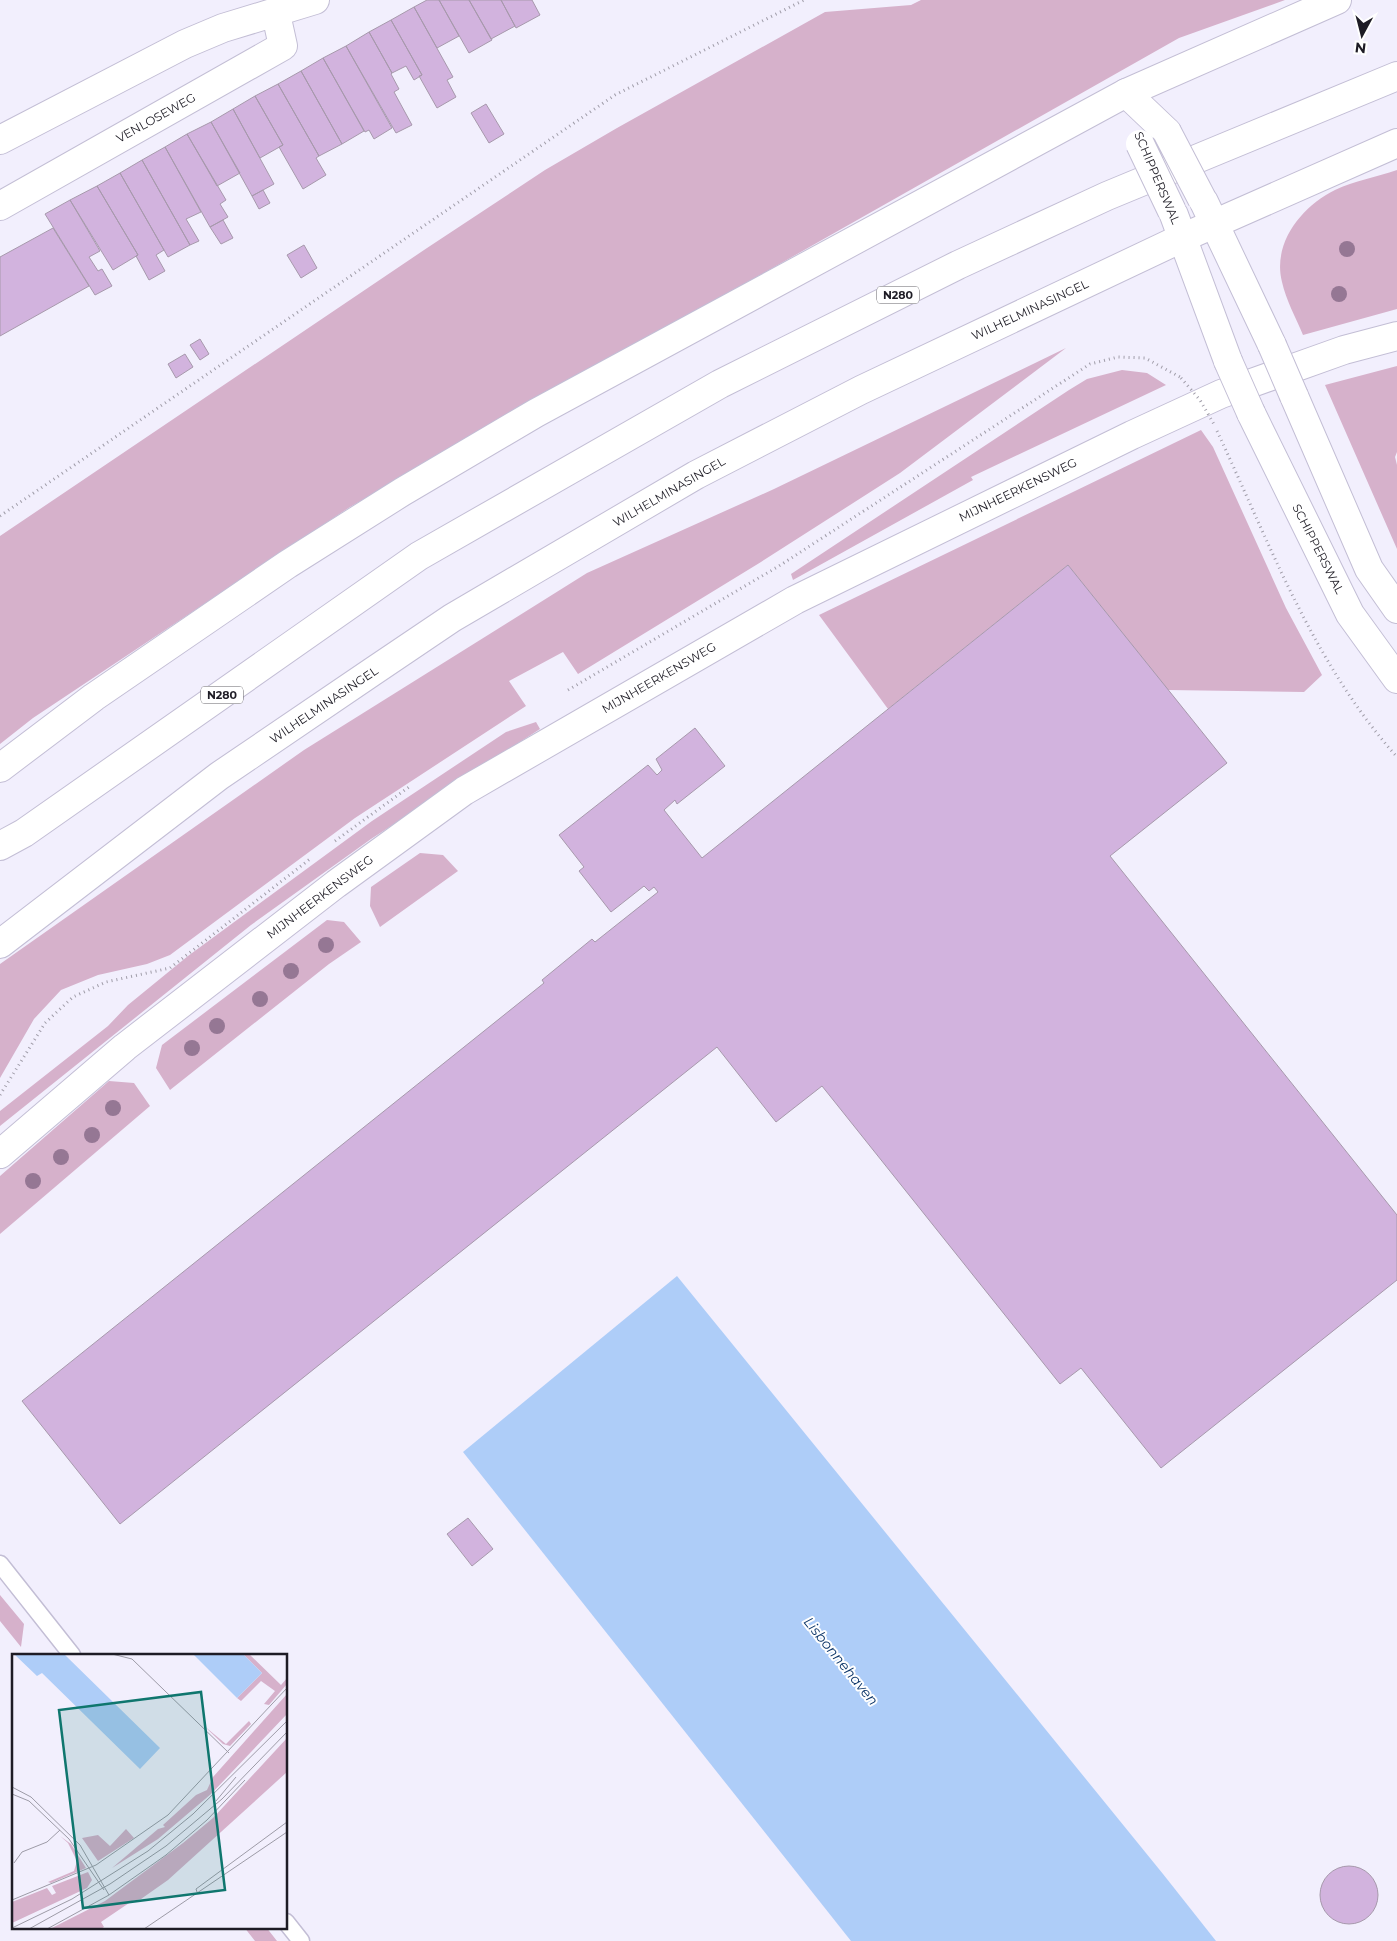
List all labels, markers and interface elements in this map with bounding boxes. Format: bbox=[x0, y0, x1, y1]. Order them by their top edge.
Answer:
north arrow bbox=[1337, 10, 1387, 60]
text: N bbox=[1354, 38, 1367, 58]
street label: VENLOSEWEG bbox=[113, 90, 198, 146]
street label: SCHIPPERSWAL bbox=[1131, 129, 1184, 226]
street label: WILHELMINASINGEL bbox=[969, 276, 1091, 343]
road number: N280 bbox=[877, 286, 919, 304]
street label: WILHELMINASINGEL bbox=[610, 453, 728, 530]
street label: MIJNHEERKENSWEG bbox=[956, 454, 1079, 525]
street label: SCHIPPERSWAL bbox=[1289, 501, 1348, 596]
street label: MIJNHEERKENSWEG bbox=[599, 639, 719, 716]
street label: WILHELMINASINGEL bbox=[267, 663, 381, 746]
road number: N280 bbox=[201, 686, 243, 704]
street label: MIJNHEERKENSWEG bbox=[263, 852, 376, 942]
water label: Lisbonnehaven bbox=[800, 1613, 882, 1709]
inset map bbox=[12, 1654, 288, 1928]

